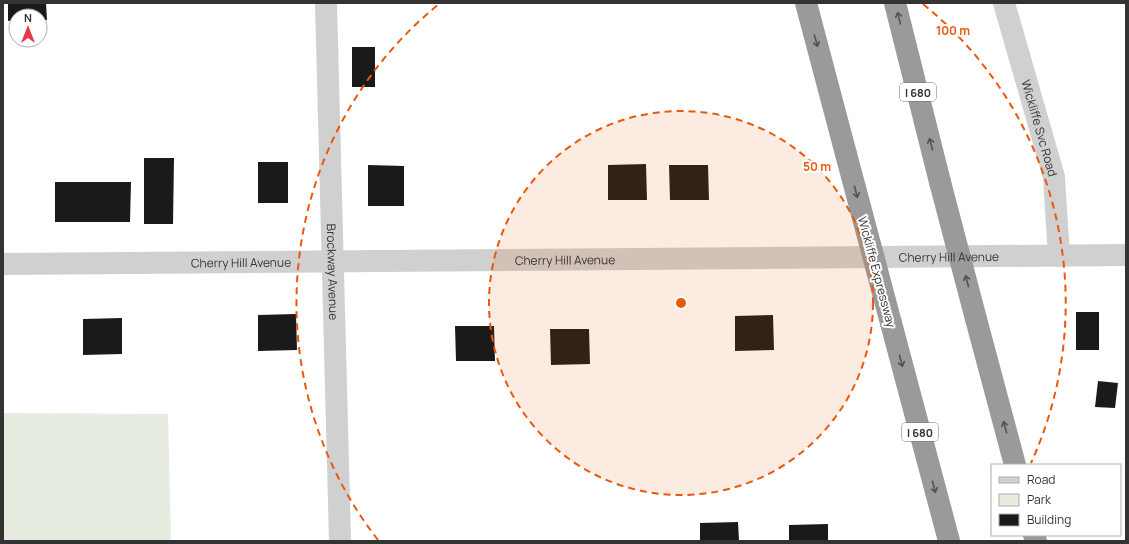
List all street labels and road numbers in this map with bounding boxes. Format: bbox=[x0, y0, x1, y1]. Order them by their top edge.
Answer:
street label: Wickliffe Svc Road bbox=[1018, 78, 1062, 178]
road number: I 680 bbox=[900, 83, 936, 101]
street label: Wickliffe Expressway bbox=[854, 215, 900, 330]
street label: Brockway Avenue bbox=[323, 224, 343, 320]
street label: Cherry Hill Avenue bbox=[899, 248, 999, 265]
street label: Cherry Hill Avenue bbox=[515, 251, 615, 268]
street label: Cherry Hill Avenue bbox=[191, 253, 291, 271]
road number: I 680 bbox=[902, 423, 938, 441]

